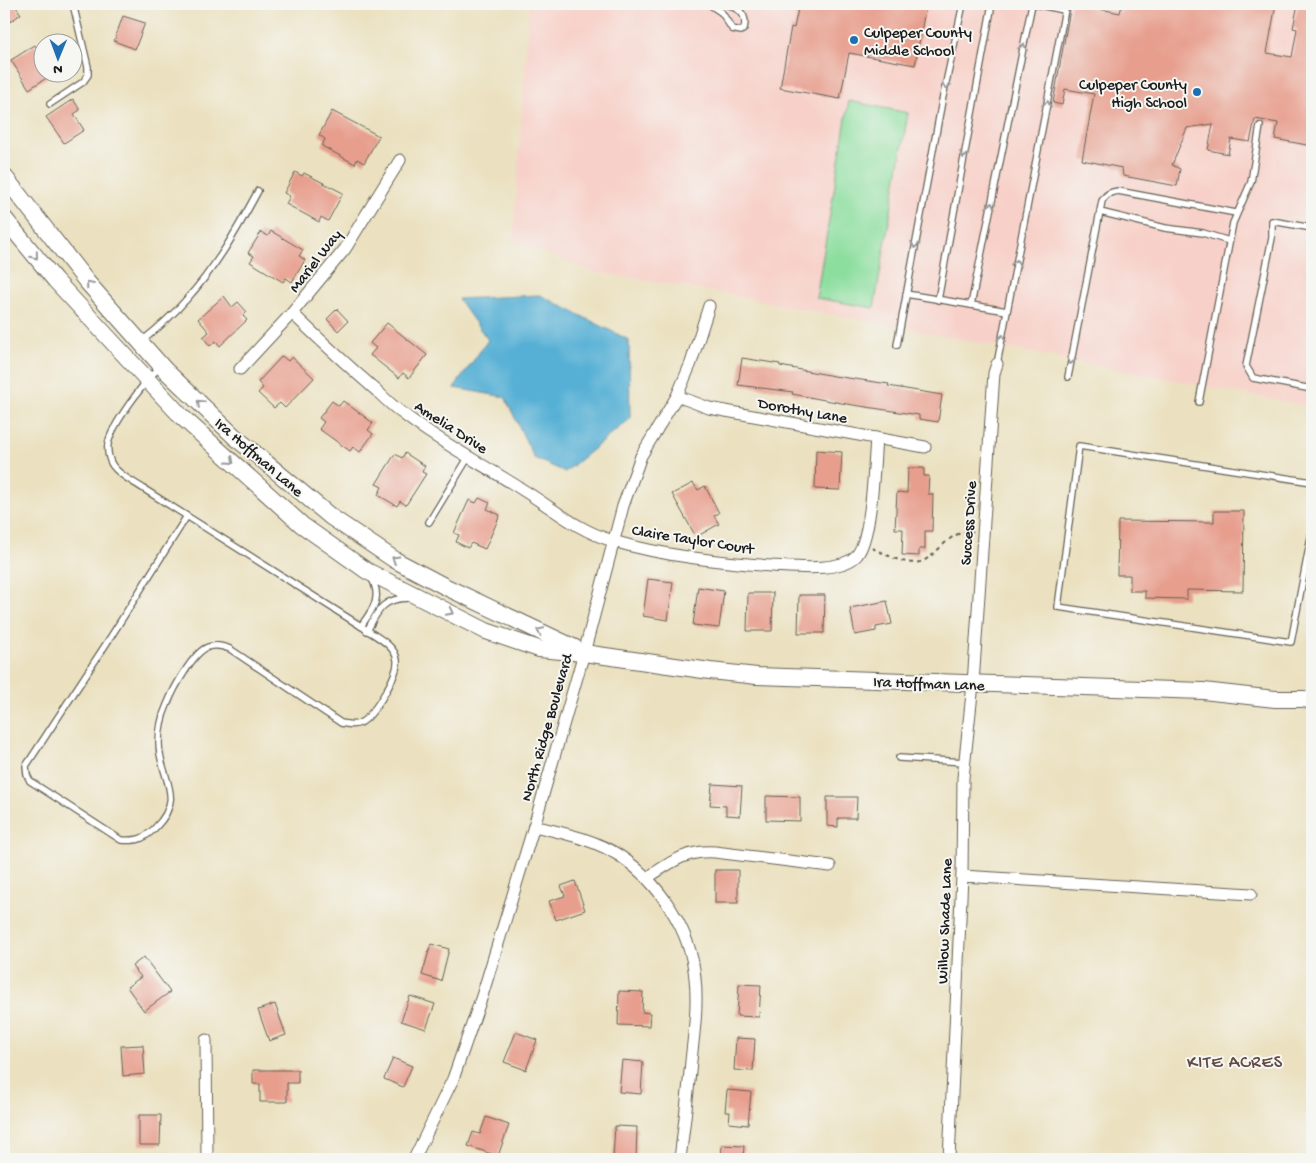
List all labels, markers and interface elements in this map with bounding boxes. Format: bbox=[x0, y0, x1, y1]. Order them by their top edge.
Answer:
place label: Culpeper County Middle School bbox=[864, 25, 972, 62]
north arrow bbox=[32, 32, 82, 82]
marker: Culpeper County Middle School bbox=[848, 34, 860, 46]
one-way arrow bbox=[1017, 42, 1028, 51]
text: N bbox=[53, 60, 63, 77]
place label: Culpeper County High School bbox=[1079, 77, 1187, 114]
one-way arrow bbox=[941, 81, 951, 90]
marker: Culpeper County High School bbox=[1191, 86, 1203, 98]
one-way arrow bbox=[1041, 99, 1051, 108]
one-way arrow bbox=[960, 151, 970, 159]
one-way arrow bbox=[986, 201, 996, 210]
street label: Mariel Way bbox=[286, 227, 347, 298]
one-way arrow bbox=[910, 241, 921, 250]
one-way arrow bbox=[29, 250, 37, 259]
one-way arrow bbox=[1011, 259, 1021, 268]
one-way arrow bbox=[86, 281, 95, 290]
one-way arrow bbox=[996, 333, 1006, 342]
one-way arrow bbox=[1067, 357, 1077, 365]
street label: Dorothy Lane bbox=[755, 395, 849, 430]
street label: Amelia Drive bbox=[410, 398, 491, 460]
one-way arrow bbox=[196, 400, 205, 409]
street label: Ira Hoffman Lane bbox=[209, 415, 307, 503]
one-way arrow bbox=[226, 456, 235, 465]
street label: Success Drive bbox=[958, 480, 983, 566]
street label: Claire Taylor Court bbox=[630, 522, 756, 561]
one-way arrow bbox=[391, 555, 400, 565]
one-way arrow bbox=[445, 606, 454, 616]
one-way arrow bbox=[536, 627, 545, 637]
street label: North Ridge Boulevard bbox=[518, 651, 579, 804]
street label: Ira Hoffman Lane bbox=[873, 674, 986, 697]
street label: Willow Shade Lane bbox=[935, 857, 958, 984]
district label: KITE ACRES bbox=[1187, 1053, 1283, 1074]

